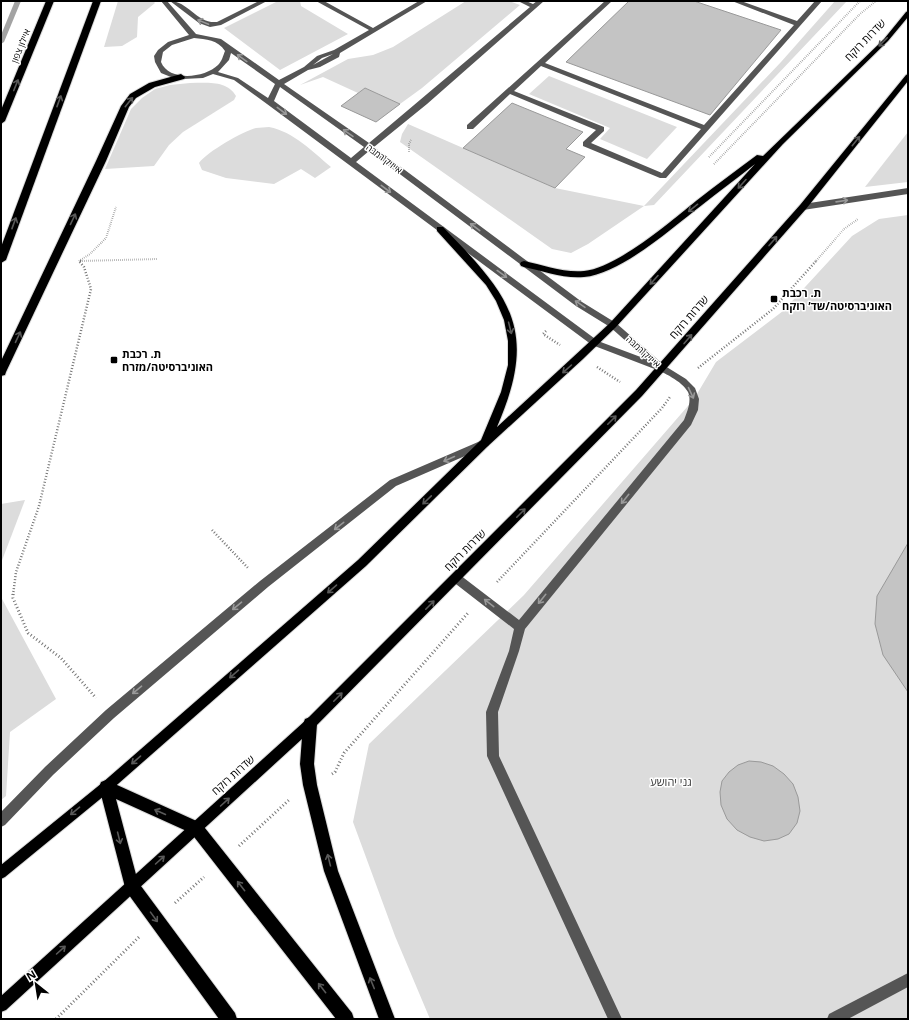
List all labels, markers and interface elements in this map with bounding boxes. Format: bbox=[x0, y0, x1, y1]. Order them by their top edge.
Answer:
street label: שדרות רוקח bbox=[841, 15, 889, 64]
one-way arrow bbox=[198, 18, 210, 26]
street label: איילון צפון bbox=[8, 27, 33, 65]
one-way arrow bbox=[878, 38, 888, 47]
one-way arrow bbox=[237, 54, 248, 62]
one-way arrow bbox=[12, 80, 20, 92]
one-way arrow bbox=[56, 96, 64, 108]
one-way arrow bbox=[124, 96, 133, 107]
one-way arrow bbox=[276, 106, 287, 115]
one-way arrow bbox=[343, 129, 354, 137]
one-way arrow bbox=[852, 135, 860, 146]
street label: אייזיק רמבה bbox=[363, 141, 405, 177]
one-way arrow bbox=[737, 179, 746, 189]
one-way arrow bbox=[380, 184, 391, 193]
one-way arrow bbox=[835, 197, 848, 205]
one-way arrow bbox=[687, 204, 698, 212]
one-way arrow bbox=[70, 214, 77, 226]
one-way arrow bbox=[11, 218, 19, 230]
one-way arrow bbox=[470, 223, 481, 231]
one-way arrow bbox=[769, 236, 778, 246]
one-way arrow bbox=[496, 270, 507, 278]
one-way arrow bbox=[649, 275, 659, 285]
place label: ת. רכבת האוניברסיטה/שד׳ רוקח bbox=[782, 285, 892, 313]
street label: שדרות רוקח bbox=[666, 292, 712, 342]
marker: ת. רכבת האוניברסיטה/שד׳ רוקח bbox=[769, 294, 779, 304]
one-way arrow bbox=[575, 300, 586, 308]
one-way arrow bbox=[507, 321, 515, 334]
one-way arrow bbox=[15, 331, 22, 343]
street label: אייזיק רמבה bbox=[623, 333, 663, 371]
one-way arrow bbox=[683, 334, 692, 344]
place label: ת. רכבת האוניברסיטה/מזרח bbox=[122, 346, 213, 374]
marker: ת. רכבת האוניברסיטה/מזרח bbox=[109, 355, 119, 365]
one-way arrow bbox=[562, 364, 572, 374]
one-way arrow bbox=[688, 387, 695, 399]
one-way arrow bbox=[607, 415, 617, 425]
one-way arrow bbox=[444, 456, 456, 463]
one-way arrow bbox=[621, 493, 630, 504]
one-way arrow bbox=[422, 495, 432, 504]
one-way arrow bbox=[516, 508, 526, 517]
one-way arrow bbox=[333, 521, 344, 530]
street label: שדרות רוקח bbox=[441, 525, 489, 574]
one-way arrow bbox=[327, 584, 337, 593]
one-way arrow bbox=[538, 594, 547, 604]
one-way arrow bbox=[484, 598, 495, 607]
one-way arrow bbox=[425, 600, 434, 610]
one-way arrow bbox=[232, 602, 242, 611]
one-way arrow bbox=[229, 670, 240, 679]
one-way arrow bbox=[132, 686, 143, 695]
one-way arrow bbox=[333, 692, 343, 702]
street label: שדרות רוקח bbox=[208, 751, 258, 798]
one-way arrow bbox=[131, 755, 142, 764]
park label: גני יהושע bbox=[650, 774, 692, 789]
one-way arrow bbox=[220, 797, 230, 806]
one-way arrow bbox=[70, 807, 81, 816]
one-way arrow bbox=[155, 808, 167, 815]
one-way arrow bbox=[115, 831, 123, 844]
one-way arrow bbox=[324, 854, 332, 867]
one-way arrow bbox=[155, 855, 165, 865]
one-way arrow bbox=[237, 881, 246, 892]
one-way arrow bbox=[150, 912, 158, 923]
one-way arrow bbox=[56, 945, 66, 955]
north arrow bbox=[16, 964, 56, 1004]
text: N bbox=[23, 966, 38, 984]
one-way arrow bbox=[368, 977, 376, 989]
one-way arrow bbox=[317, 983, 326, 994]

